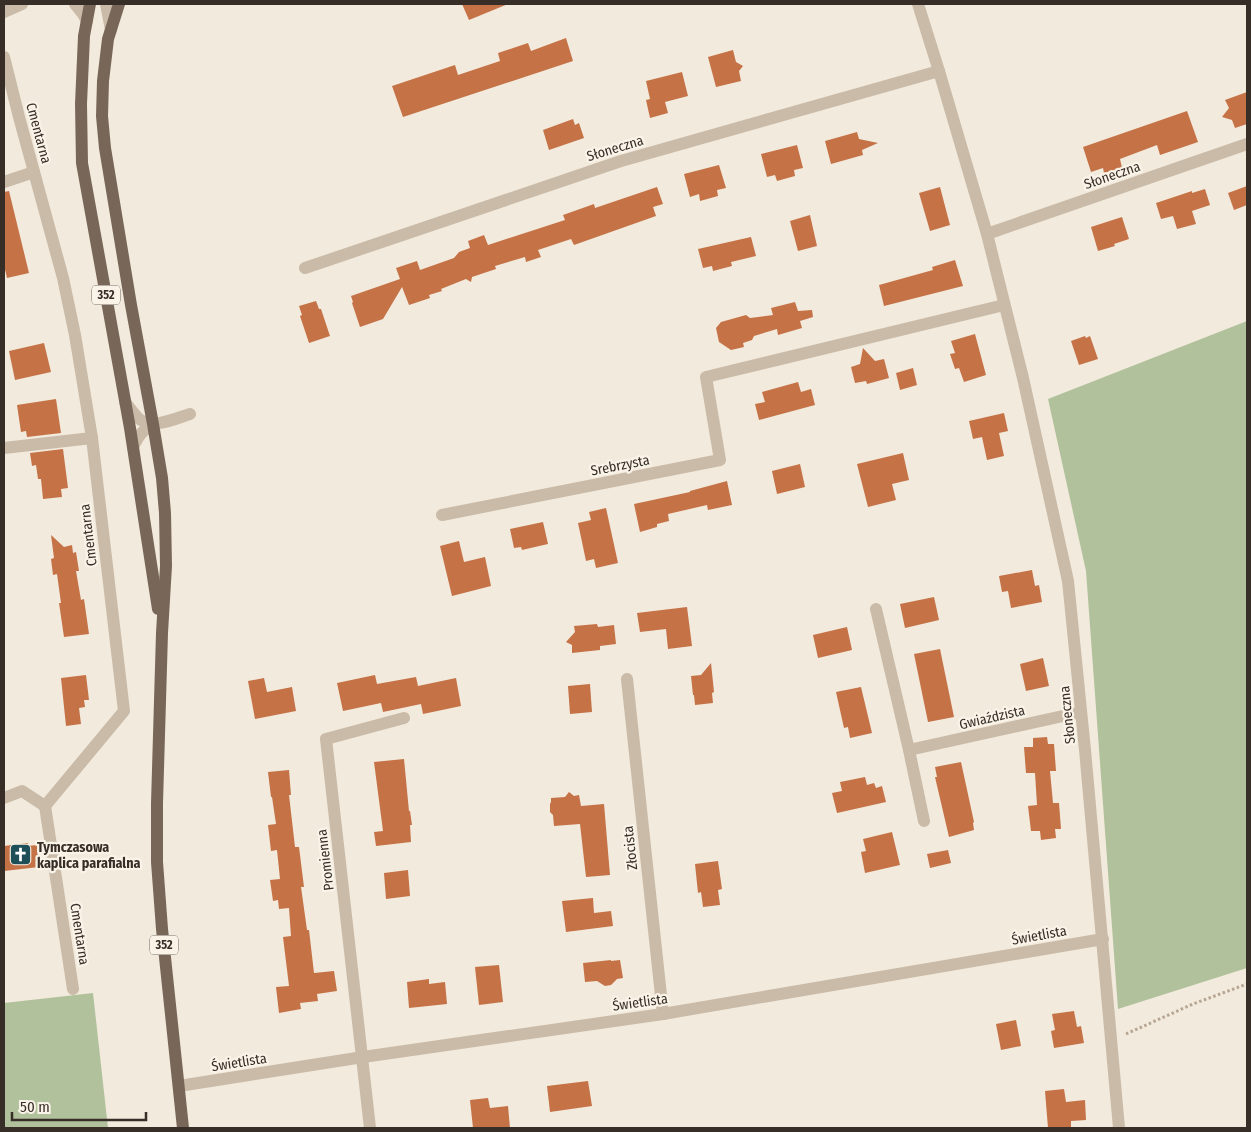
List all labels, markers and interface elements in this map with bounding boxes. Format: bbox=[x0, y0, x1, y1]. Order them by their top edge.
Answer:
street label: Cmentarna bbox=[22, 101, 55, 166]
street label: Słoneczna bbox=[585, 132, 646, 165]
street label: Słoneczna bbox=[1082, 158, 1143, 193]
road number: 352 bbox=[92, 286, 120, 304]
street label: Srebrzysta bbox=[589, 451, 651, 480]
street label: Cmentarna bbox=[76, 503, 101, 567]
street label: Słoneczna bbox=[1056, 685, 1079, 745]
street label: Gwiaździsta bbox=[958, 702, 1027, 733]
street label: Złocista bbox=[620, 825, 641, 871]
street label: Promienna bbox=[313, 828, 338, 892]
place label: Tymczasowa kaplica parafialna bbox=[37, 839, 141, 872]
church icon: Tymczasowa kaplica parafialna bbox=[9, 843, 33, 867]
street label: Cmentarna bbox=[66, 902, 93, 966]
street label: Świetlista bbox=[1010, 921, 1068, 949]
road number: 352 bbox=[150, 936, 178, 954]
street label: Świetlista bbox=[611, 989, 669, 1015]
street label: Świetlista bbox=[210, 1049, 268, 1075]
scale bar bbox=[12, 1090, 146, 1122]
text: 50 m bbox=[20, 1098, 50, 1116]

